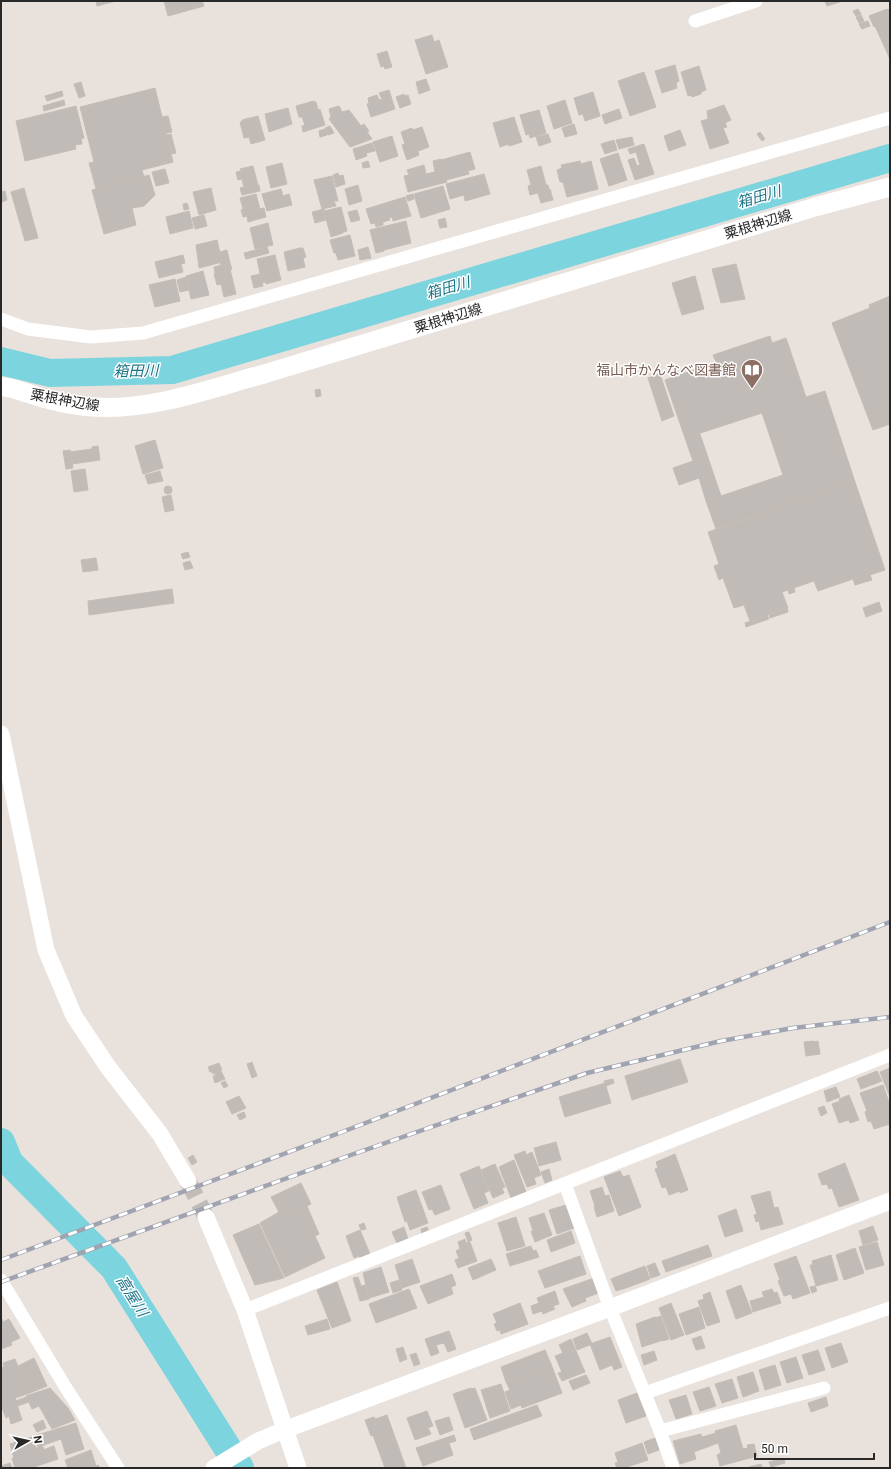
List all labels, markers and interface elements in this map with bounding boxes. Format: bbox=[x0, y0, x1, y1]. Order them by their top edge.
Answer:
water label: 箱田川 bbox=[735, 182, 785, 212]
street label: 粟根神辺線 bbox=[722, 206, 794, 242]
water label: 箱田川 bbox=[424, 273, 474, 303]
street label: 粟根神辺線 bbox=[412, 300, 484, 336]
library icon: 福山市かんなべ図書館 bbox=[739, 357, 765, 390]
water label: 箱田川 bbox=[113, 362, 161, 380]
place label: 福山市かんなべ図書館 bbox=[596, 362, 736, 378]
street label: 粟根神辺線 bbox=[29, 386, 101, 414]
water label: 高屋川 bbox=[112, 1272, 153, 1322]
north arrow bbox=[8, 1421, 48, 1461]
text: N bbox=[30, 1435, 44, 1445]
scale bar bbox=[755, 1435, 874, 1461]
text: 50 m bbox=[761, 1442, 788, 1456]

